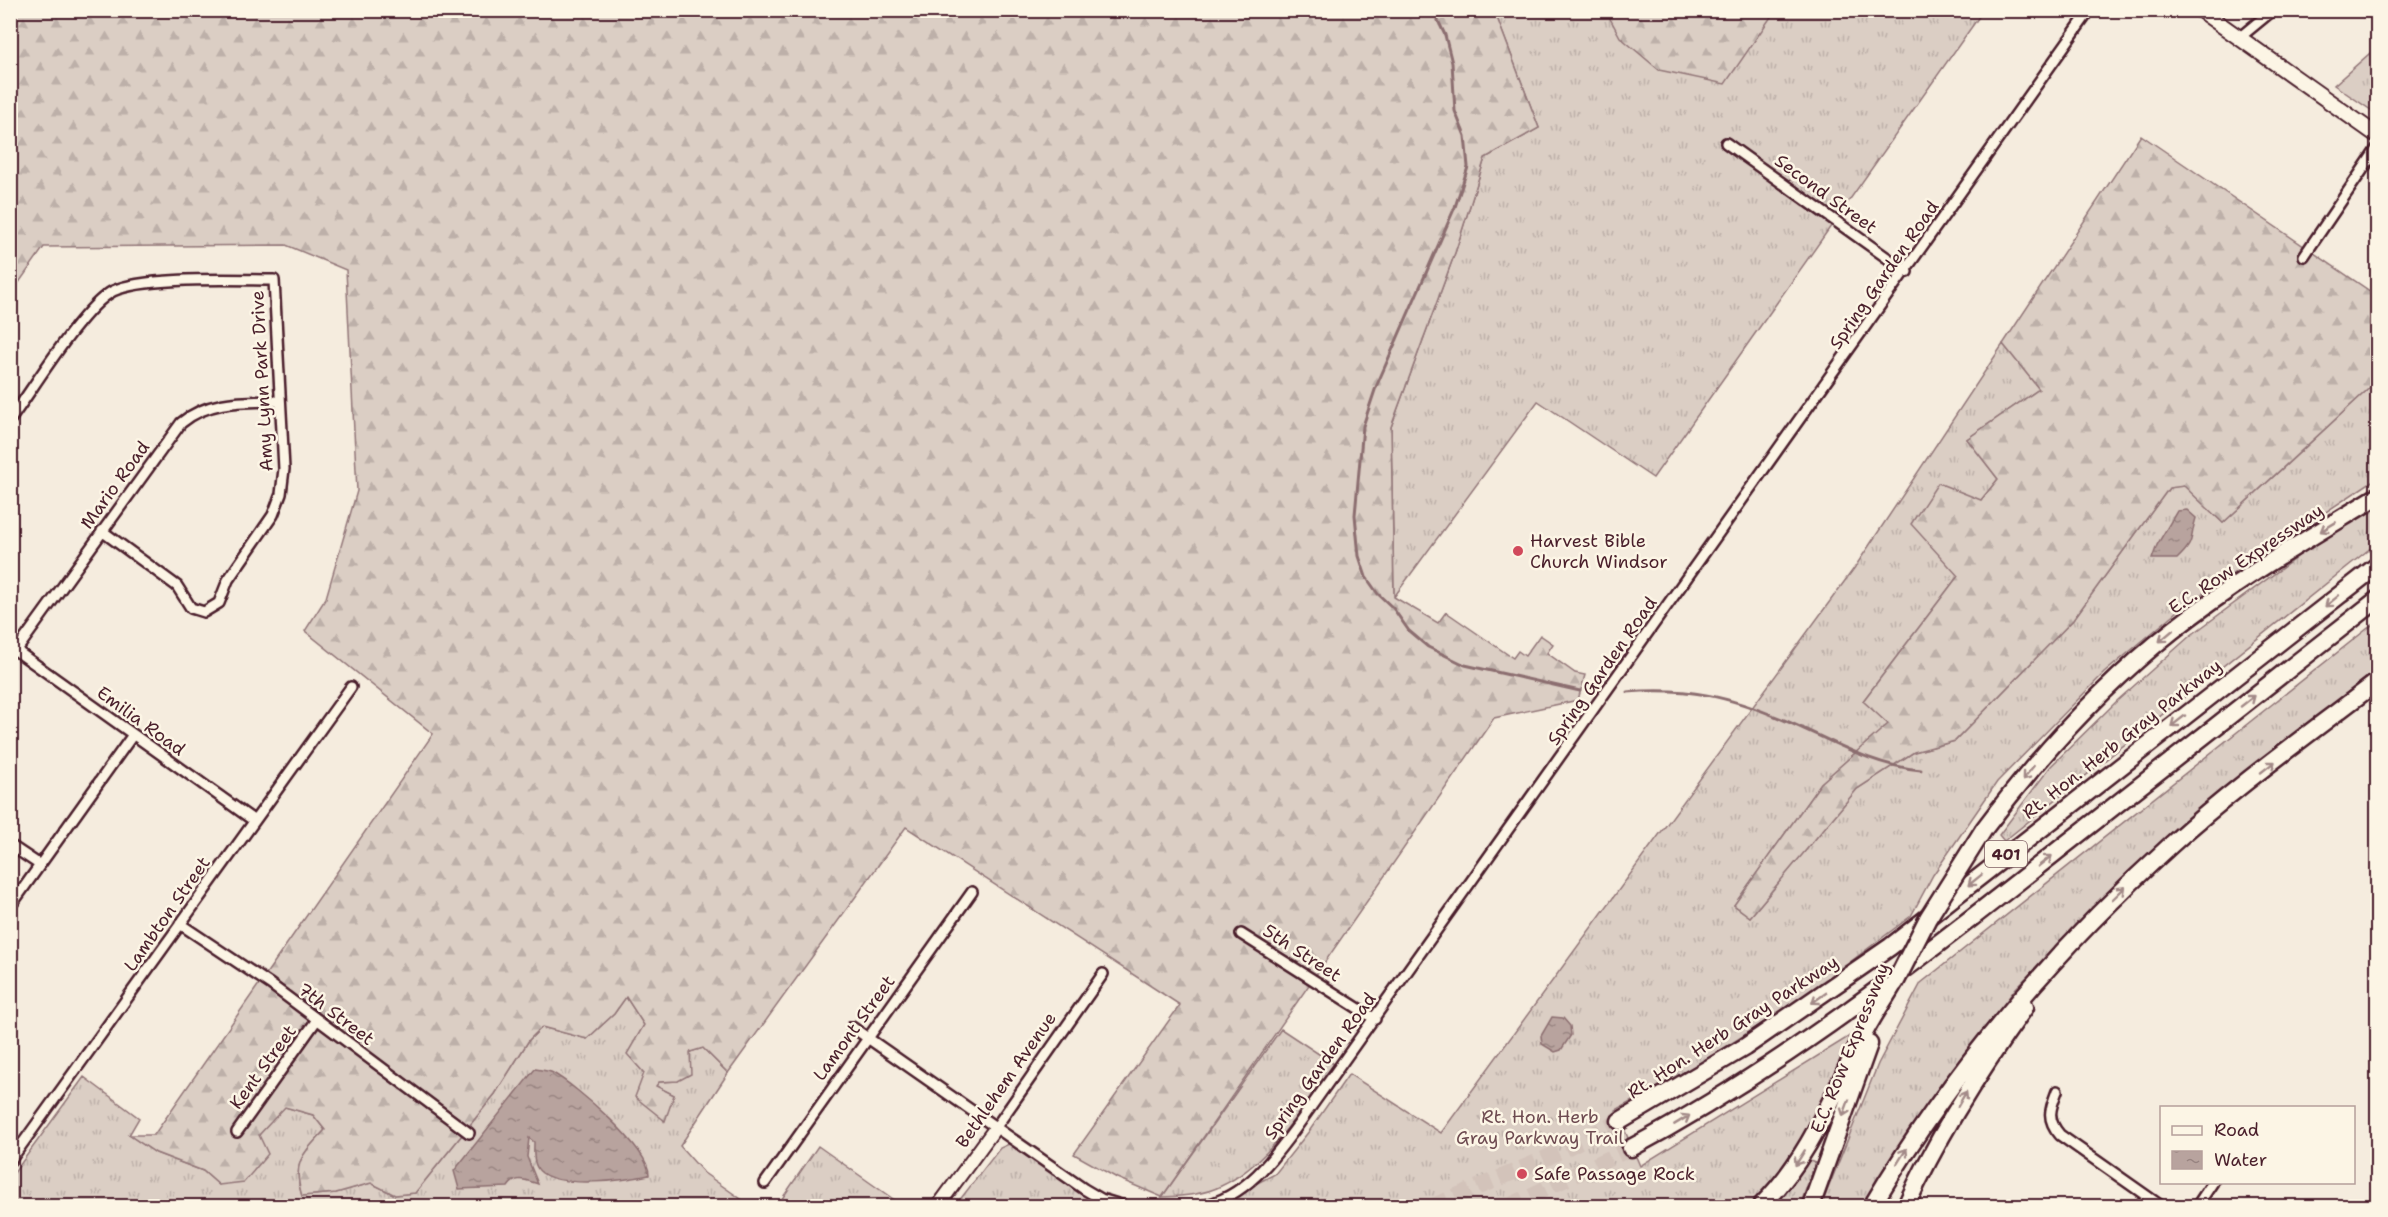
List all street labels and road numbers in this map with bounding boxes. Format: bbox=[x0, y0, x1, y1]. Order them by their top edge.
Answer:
street label: Second Street bbox=[1770, 149, 1882, 239]
street label: Spring Garden Road bbox=[1824, 196, 1944, 354]
street label: Amy Lynn Park Drive bbox=[245, 290, 279, 472]
street label: Mario Road bbox=[75, 436, 155, 534]
street label: E.C. Row Expressway bbox=[2164, 498, 2328, 620]
street label: Spring Garden Road bbox=[1542, 592, 1662, 750]
street label: Rt. Hon. Herb Gray Parkway bbox=[2017, 654, 2227, 824]
street label: Emilia Road bbox=[92, 681, 190, 761]
road number: 401 bbox=[1985, 841, 2027, 867]
street label: Lambton Street bbox=[118, 852, 216, 976]
street label: 5th Street bbox=[1258, 919, 1346, 987]
street label: Rt. Hon. Herb Gray Parkway bbox=[1623, 950, 1843, 1104]
street label: E.C. Row Expressway bbox=[1805, 959, 1895, 1137]
street label: Lamont Street bbox=[808, 970, 900, 1086]
street label: 7th Street bbox=[293, 977, 379, 1051]
street label: Spring Garden Road bbox=[1259, 988, 1381, 1144]
street label: Bethlehem Avenue bbox=[950, 1007, 1062, 1153]
street label: Kent Street bbox=[224, 1020, 302, 1114]

